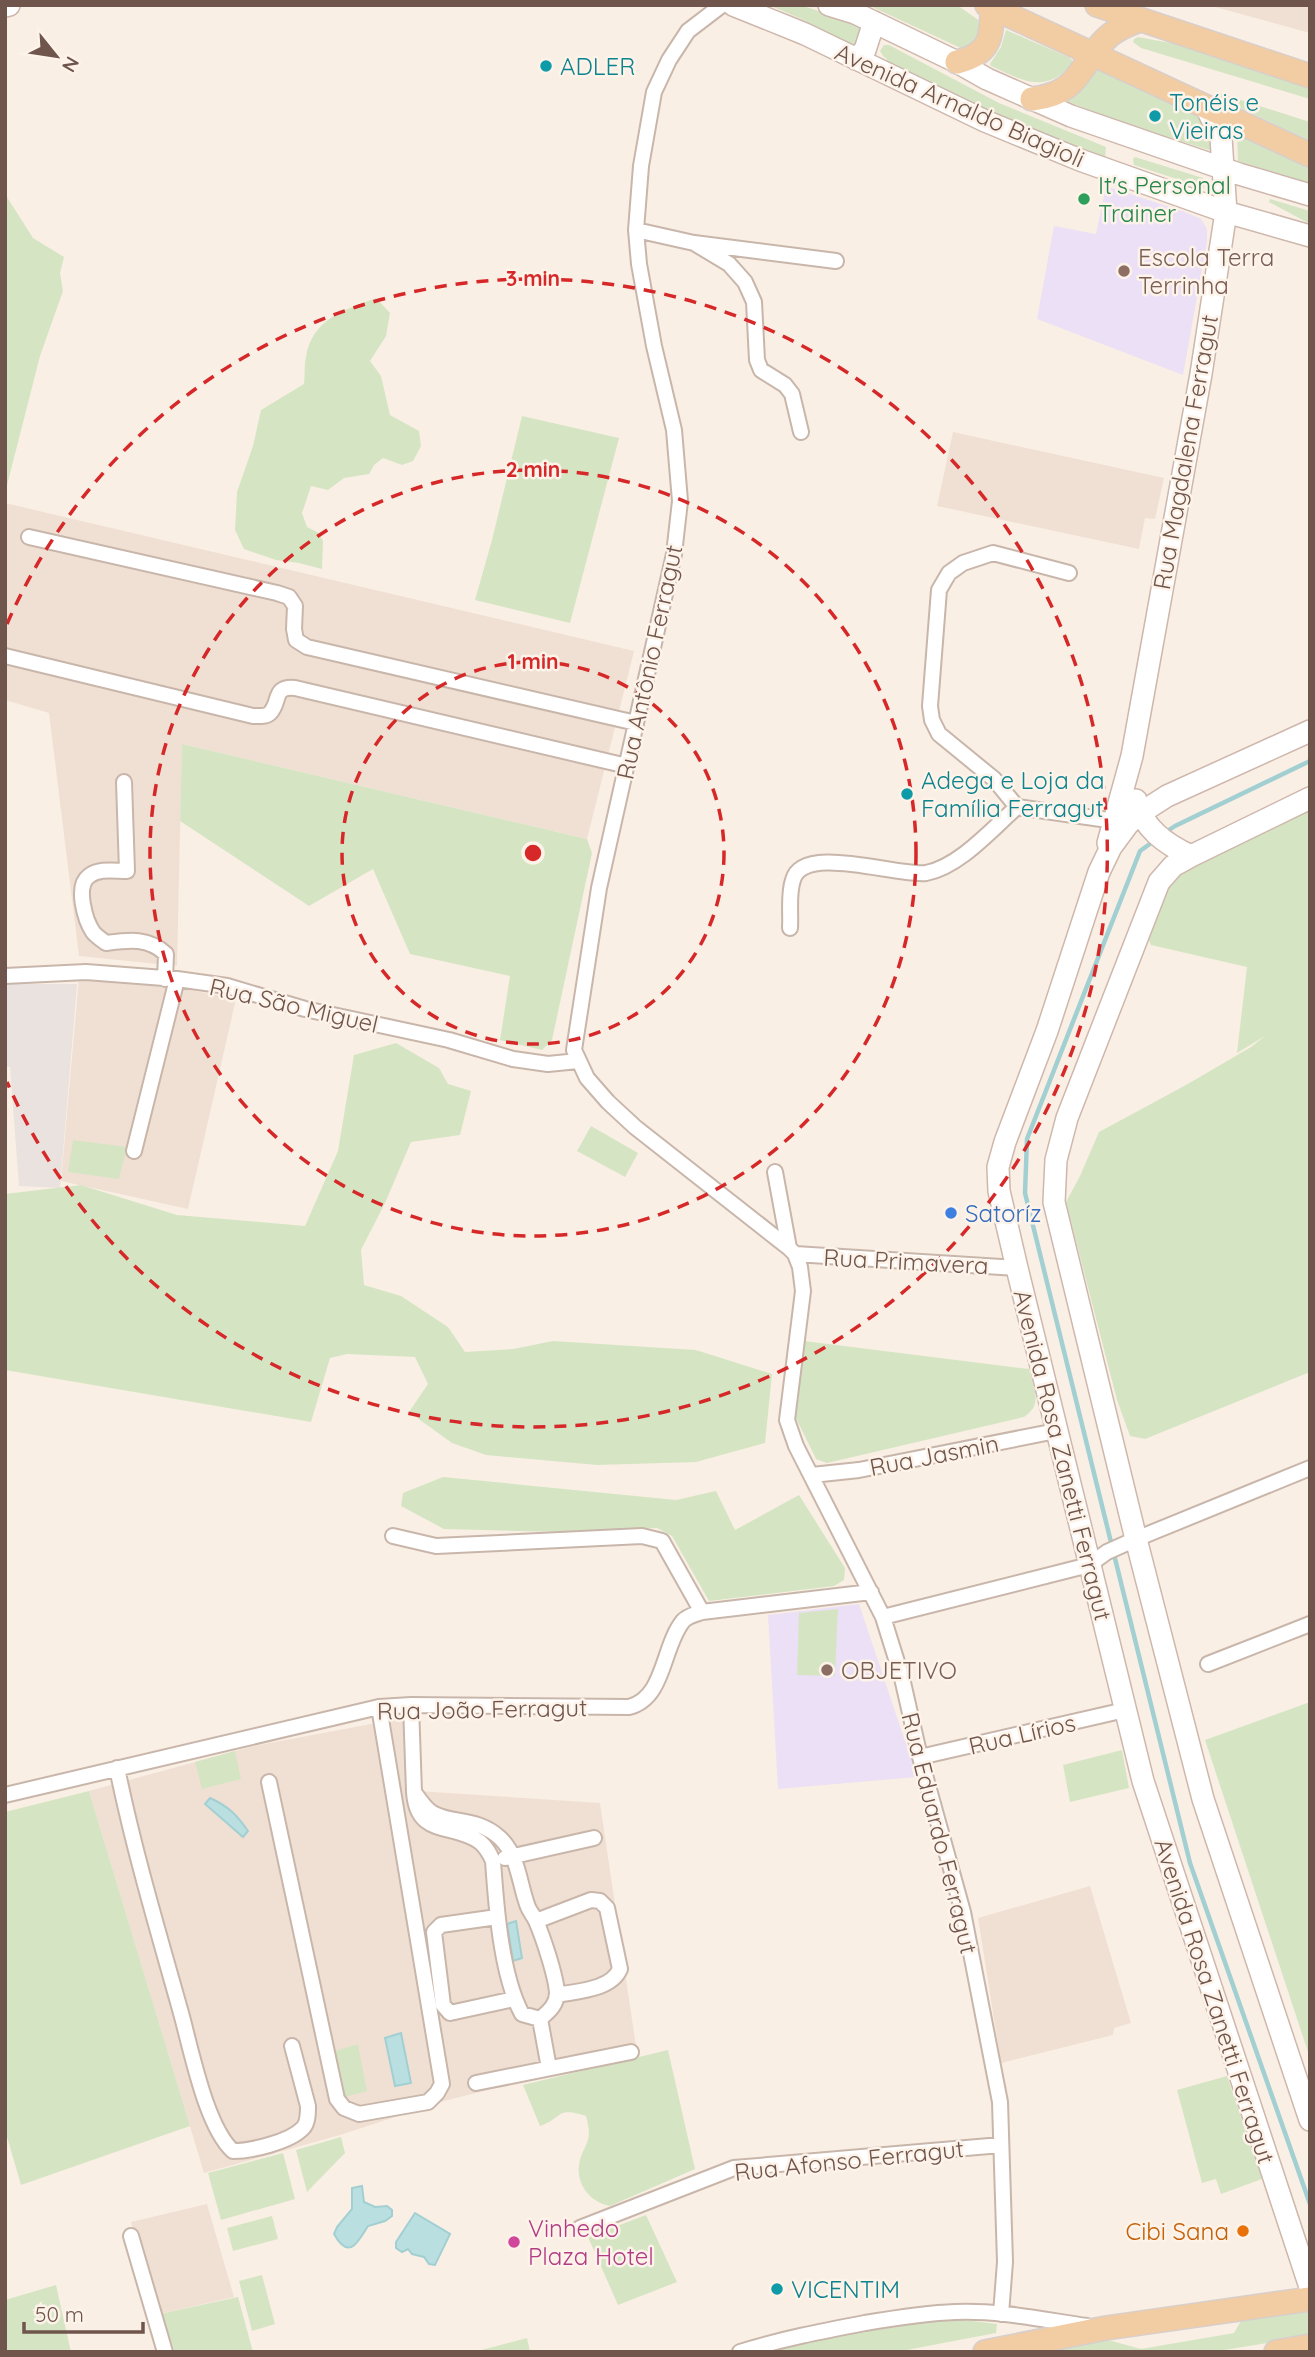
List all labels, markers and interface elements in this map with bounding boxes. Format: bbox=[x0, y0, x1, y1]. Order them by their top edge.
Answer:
north arrow bbox=[21, 21, 91, 91]
street label: Avenida Arnaldo Biagioli bbox=[830, 36, 1090, 174]
place label: ADLER bbox=[560, 51, 635, 81]
text: N bbox=[57, 52, 85, 77]
marker: ADLER bbox=[538, 58, 554, 74]
place label: Tonéis e Vieiras bbox=[1169, 87, 1259, 145]
marker: Tonéis e Vieiras bbox=[1147, 108, 1163, 124]
place label: It's Personal Trainer bbox=[1098, 170, 1231, 228]
marker: It's Personal Trainer bbox=[1076, 191, 1092, 207]
place label: Escola Terra Terrinha bbox=[1138, 242, 1274, 300]
marker: Escola Terra Terrinha bbox=[1116, 263, 1132, 279]
text: 3 min bbox=[506, 265, 560, 291]
street label: Rua Magdalena Ferragut bbox=[1146, 312, 1224, 592]
text: 2 min bbox=[506, 456, 560, 482]
street label: Rua Antônio Ferragut bbox=[610, 542, 688, 782]
text: 1 min bbox=[508, 648, 558, 674]
place label: Adega e Loja da Família Ferragut bbox=[921, 765, 1105, 823]
marker: Adega e Loja da Família Ferragut bbox=[899, 786, 915, 802]
centre of rings bbox=[521, 841, 545, 865]
street label: Rua São Miguel bbox=[207, 971, 381, 1039]
place label: Satoríz bbox=[965, 1198, 1041, 1228]
marker: Satoríz bbox=[943, 1205, 959, 1221]
street label: Rua Primavera bbox=[823, 1242, 989, 1280]
street label: Avenida Rosa Zanetti Ferragut bbox=[1007, 1286, 1119, 1624]
street label: Rua Jasmin bbox=[867, 1428, 1001, 1482]
place label: OBJETIVO bbox=[841, 1655, 957, 1685]
marker: OBJETIVO bbox=[819, 1662, 835, 1678]
street label: Rua João Ferragut bbox=[376, 1692, 588, 1726]
street label: Rua Lírios bbox=[966, 1707, 1078, 1761]
street label: Rua Eduardo Ferragut bbox=[895, 1709, 985, 1957]
street label: Avenida Rosa Zanetti Ferragut bbox=[1148, 1835, 1282, 2167]
street label: Rua Afonso Ferragut bbox=[733, 2133, 965, 2187]
place label: Vinhedo Plaza Hotel bbox=[528, 2213, 654, 2271]
place label: Cibi Sana bbox=[1126, 2216, 1229, 2246]
marker: Cibi Sana bbox=[1235, 2223, 1251, 2239]
marker: Vinhedo Plaza Hotel bbox=[506, 2234, 522, 2250]
place label: VICENTIM bbox=[791, 2274, 900, 2304]
marker: VICENTIM bbox=[769, 2281, 785, 2297]
scale bar bbox=[24, 2290, 144, 2334]
text: 50 m bbox=[35, 2301, 84, 2327]

